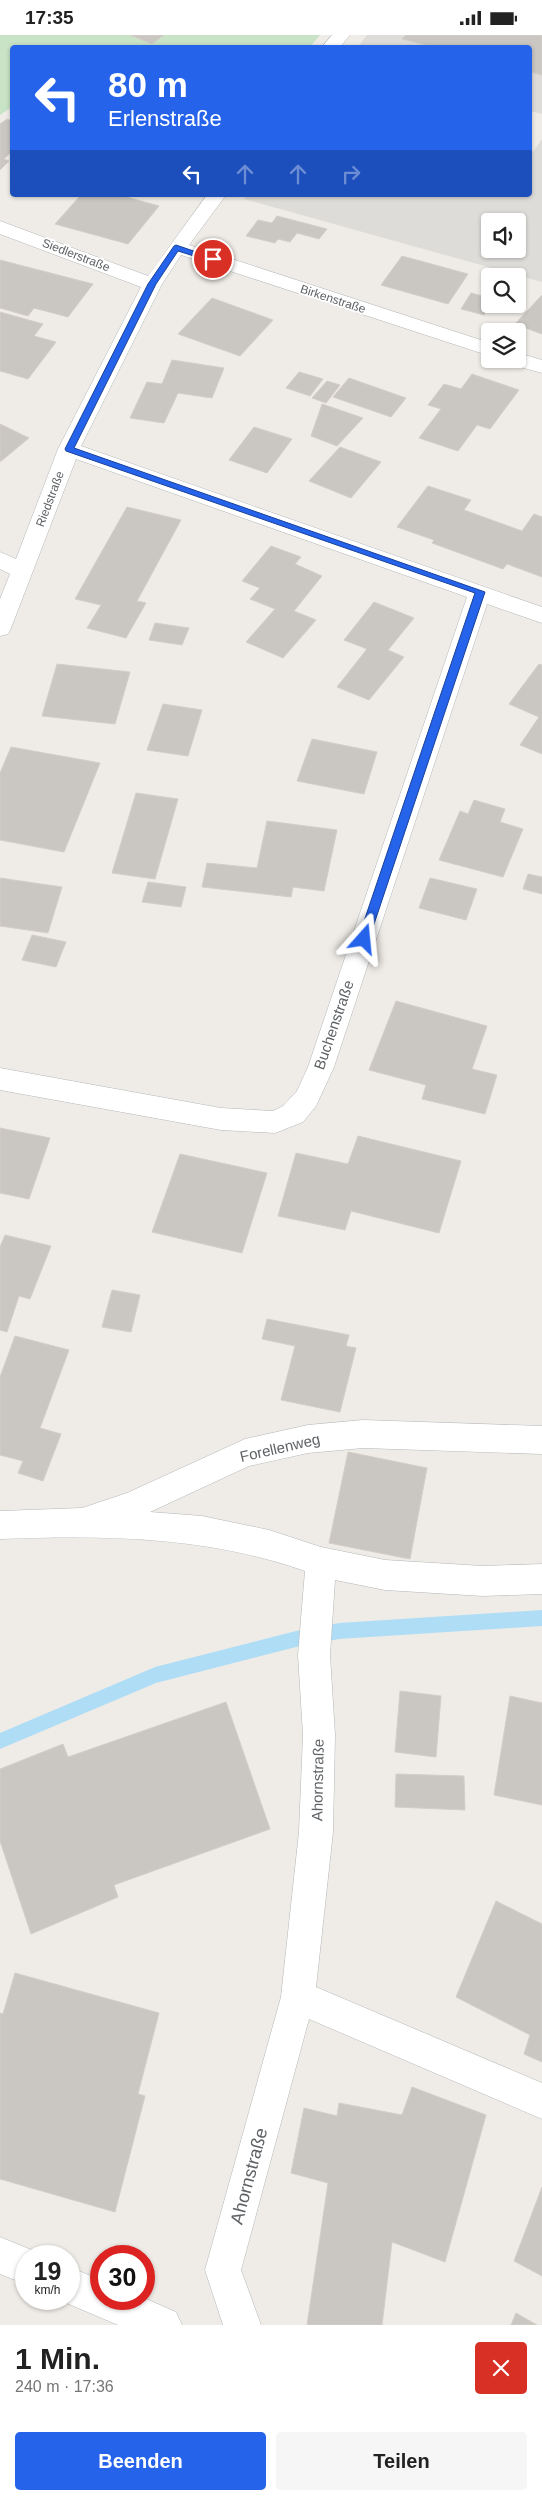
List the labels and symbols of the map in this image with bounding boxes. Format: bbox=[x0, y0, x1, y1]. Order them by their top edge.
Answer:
street label: Siedlerstraße bbox=[40, 236, 112, 274]
pin bbox=[192, 238, 234, 280]
street label: Birkenstraße bbox=[298, 282, 368, 316]
street label: Riedstraße bbox=[33, 469, 67, 529]
position arrow bbox=[337, 912, 389, 964]
street label: Buchenstraße bbox=[310, 978, 357, 1072]
street label: Forellenweg bbox=[238, 1430, 322, 1465]
street label: Ahornstraße bbox=[308, 1739, 327, 1821]
street label: Ahornstraße bbox=[227, 2126, 271, 2226]
speed limit sign: 30 bbox=[90, 2245, 155, 2310]

